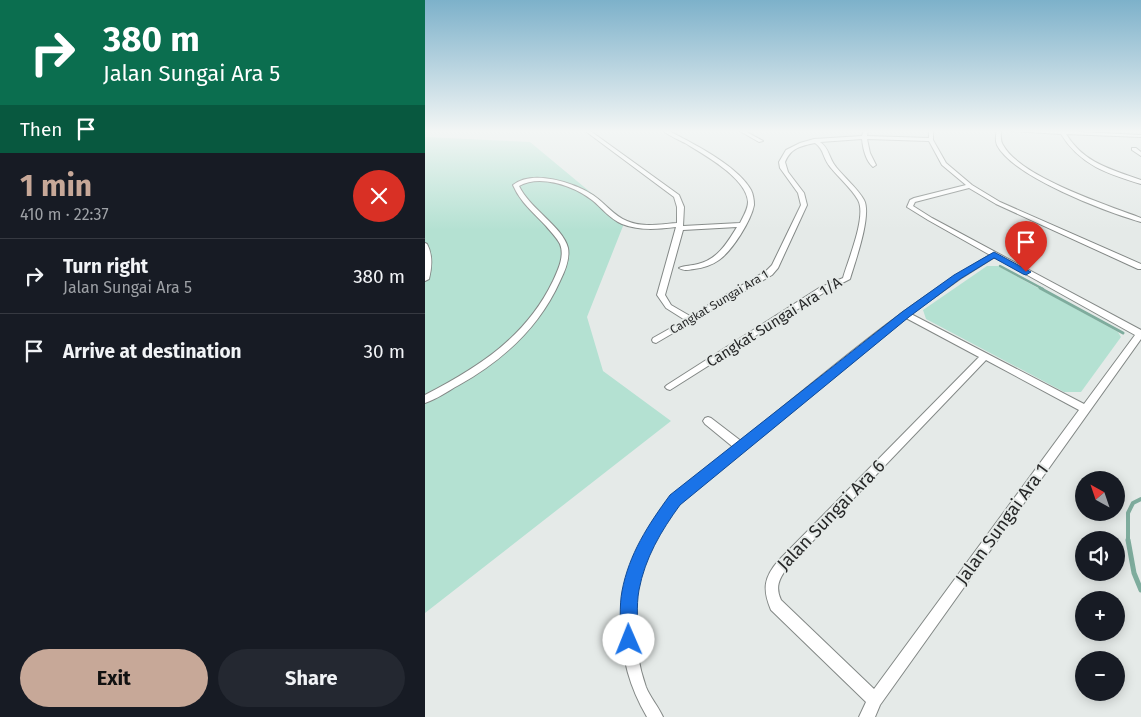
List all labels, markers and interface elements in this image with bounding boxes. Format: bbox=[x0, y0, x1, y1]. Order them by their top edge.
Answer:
text: 380 m bbox=[103, 18, 200, 60]
icon: right bbox=[20, 20, 85, 85]
text: Jalan Sungai Ara 5 bbox=[103, 60, 280, 87]
icon: arrive bbox=[72, 115, 100, 143]
text: Then bbox=[20, 118, 62, 141]
text: 1 min bbox=[20, 168, 92, 204]
button: close bbox=[353, 170, 405, 222]
text: 410 m · 22:37 bbox=[20, 205, 109, 224]
pin bbox=[1005, 221, 1047, 272]
icon: arrive bbox=[1012, 228, 1040, 256]
text: Turn right bbox=[63, 255, 148, 278]
icon: right bbox=[20, 262, 48, 290]
text: 380 m bbox=[353, 265, 405, 288]
street label: Cangkat Sungai Ara 1 bbox=[667, 267, 771, 337]
street label: Cangkat Sungai Ara 1/A bbox=[703, 273, 845, 371]
text: Jalan Sungai Ara 5 bbox=[63, 278, 192, 297]
icon: arrive bbox=[20, 337, 48, 365]
text: Arrive at destination bbox=[63, 340, 242, 363]
text: 30 m bbox=[364, 340, 405, 363]
street label: Jalan Sungai Ara 6 bbox=[772, 455, 890, 575]
street label: Jalan Sungai Ara 1 bbox=[951, 459, 1053, 589]
north arrow bbox=[1075, 471, 1125, 521]
map controls bbox=[1075, 471, 1125, 701]
button: sound bbox=[1075, 531, 1125, 581]
button: + bbox=[1075, 591, 1125, 641]
position arrow bbox=[602, 613, 654, 665]
button: Exit bbox=[20, 649, 208, 707]
button: Share bbox=[218, 649, 405, 707]
button: − bbox=[1075, 651, 1125, 701]

